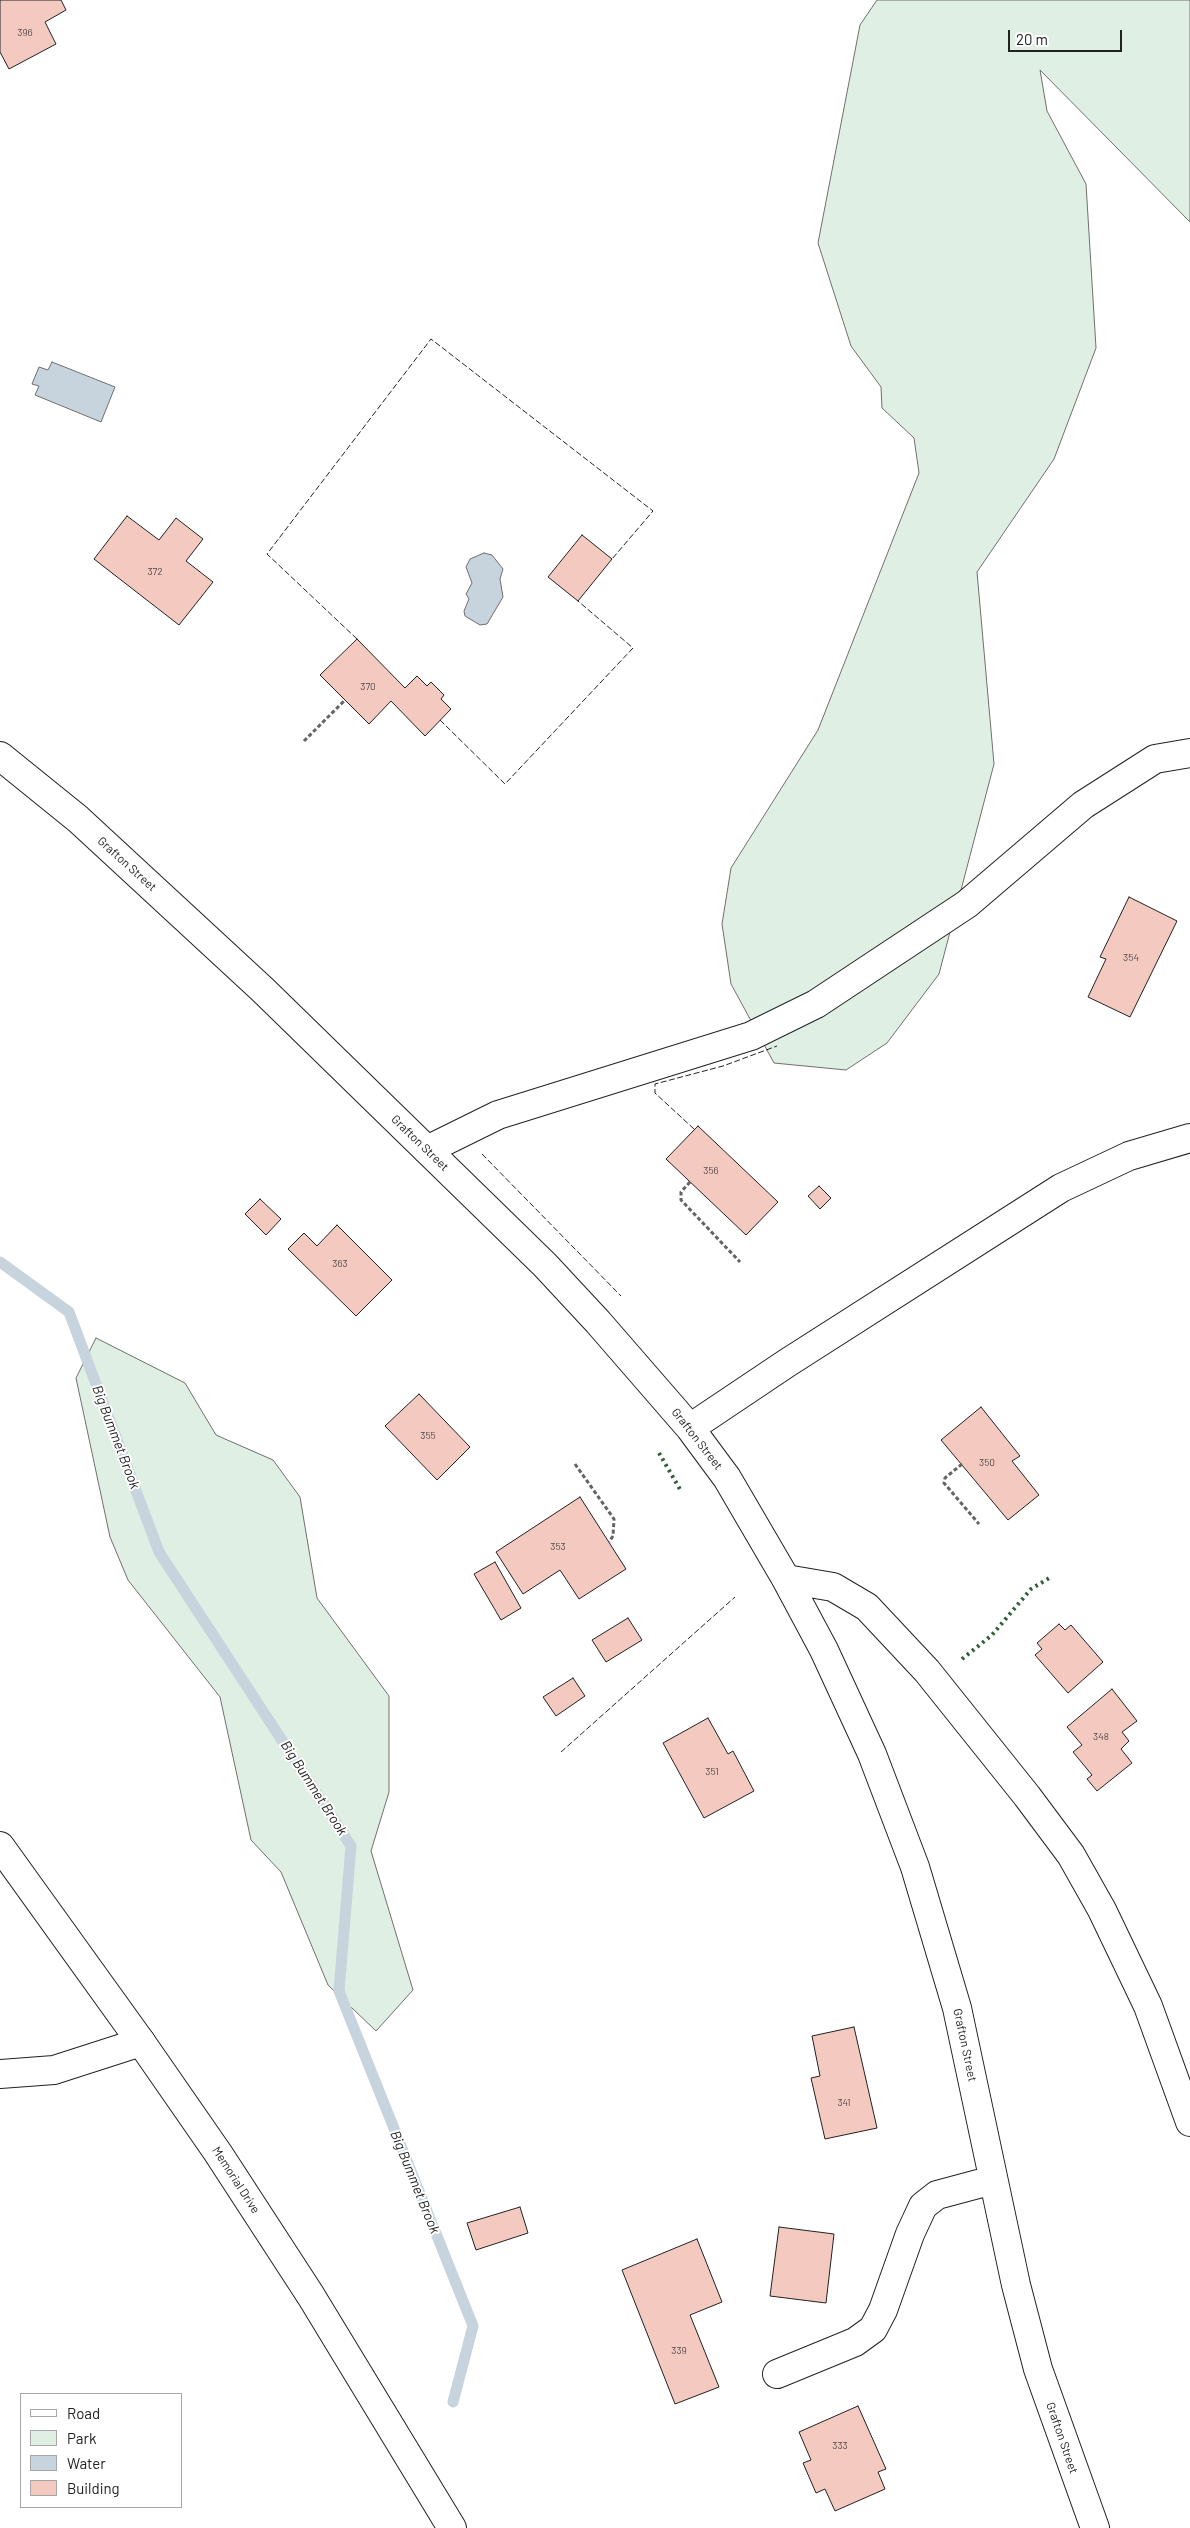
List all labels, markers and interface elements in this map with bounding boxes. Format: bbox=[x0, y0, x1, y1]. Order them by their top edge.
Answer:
scale bar bbox=[1010, 20, 1124, 52]
house number: 396 bbox=[17, 27, 33, 39]
text: 20 m bbox=[1016, 30, 1048, 48]
house number: 372 bbox=[147, 566, 163, 578]
house number: 370 bbox=[360, 681, 376, 693]
street label: Grafton Street bbox=[95, 834, 159, 894]
house number: 354 bbox=[1123, 952, 1139, 964]
street label: Grafton Street bbox=[388, 1112, 452, 1174]
house number: 356 bbox=[703, 1165, 719, 1177]
house number: 363 bbox=[332, 1258, 348, 1270]
water label: Big Bummet Brook bbox=[88, 1383, 144, 1491]
street label: Grafton Street bbox=[668, 1405, 726, 1473]
house number: 355 bbox=[420, 1430, 436, 1442]
house number: 350 bbox=[979, 1457, 995, 1469]
house number: 353 bbox=[550, 1541, 566, 1553]
house number: 348 bbox=[1093, 1731, 1109, 1743]
water label: Big Bummet Brook bbox=[277, 1737, 351, 1839]
house number: 351 bbox=[705, 1766, 719, 1778]
street label: Grafton Street bbox=[950, 2007, 980, 2083]
house number: 341 bbox=[837, 2097, 851, 2109]
water label: Big Bummet Brook bbox=[387, 2128, 443, 2236]
street label: Memorial Drive bbox=[209, 2144, 263, 2216]
house number: 339 bbox=[671, 2345, 687, 2357]
legend bbox=[20, 2393, 182, 2508]
street label: Grafton Street bbox=[1043, 2400, 1081, 2476]
text: Road bbox=[67, 2404, 100, 2422]
text: Park bbox=[67, 2429, 96, 2447]
house number: 333 bbox=[832, 2440, 848, 2452]
text: Water bbox=[67, 2454, 106, 2472]
text: Building bbox=[67, 2479, 120, 2497]

